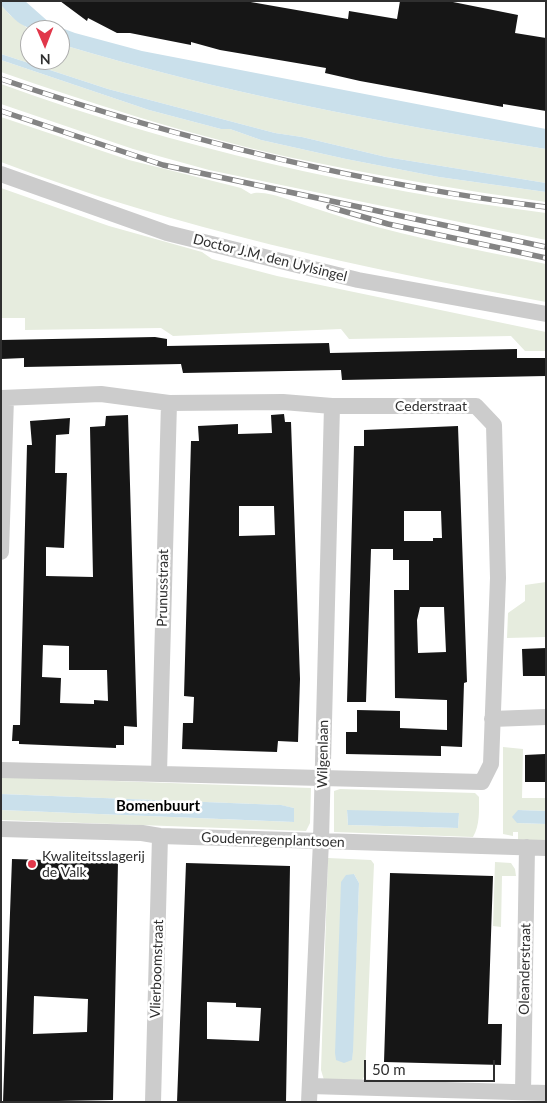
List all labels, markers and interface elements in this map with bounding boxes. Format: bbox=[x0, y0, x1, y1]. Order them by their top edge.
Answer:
north arrow bbox=[20, 20, 70, 70]
text: N bbox=[40, 51, 51, 68]
street label: Doctor J.M. den Uylsingel bbox=[191, 231, 349, 285]
street label: Cederstraat bbox=[395, 398, 467, 414]
street label: Prunusstraat bbox=[154, 549, 172, 627]
street label: Wilgenlaan bbox=[314, 720, 332, 788]
district label: Bomenbuurt bbox=[116, 797, 200, 815]
street label: Goudenregenplantsoen bbox=[201, 829, 345, 851]
place label: Kwaliteitsslagerij de Valk bbox=[42, 848, 145, 880]
marker: Kwaliteitsslagerij de Valk bbox=[26, 858, 38, 870]
street label: Vlierboomstraat bbox=[147, 919, 167, 1019]
street label: Oleanderstraat bbox=[516, 923, 534, 1015]
scale bar bbox=[367, 1050, 498, 1082]
text: 50 m bbox=[372, 1060, 406, 1078]

